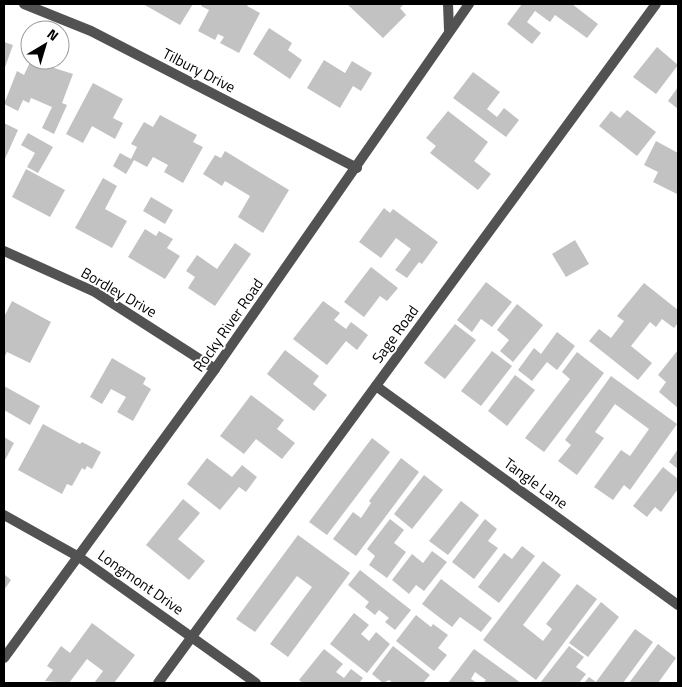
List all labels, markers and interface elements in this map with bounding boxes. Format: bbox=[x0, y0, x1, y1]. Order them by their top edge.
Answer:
north arrow bbox=[20, 20, 70, 70]
text: N bbox=[43, 23, 64, 46]
street label: Tilbury Drive bbox=[159, 42, 239, 98]
street label: Bordley Drive bbox=[77, 261, 161, 323]
street label: Rocky River Road bbox=[187, 274, 269, 376]
street label: Sage Road bbox=[366, 300, 424, 368]
street label: Tangle Lane bbox=[499, 452, 573, 514]
street label: Longmont Drive bbox=[93, 544, 189, 620]

